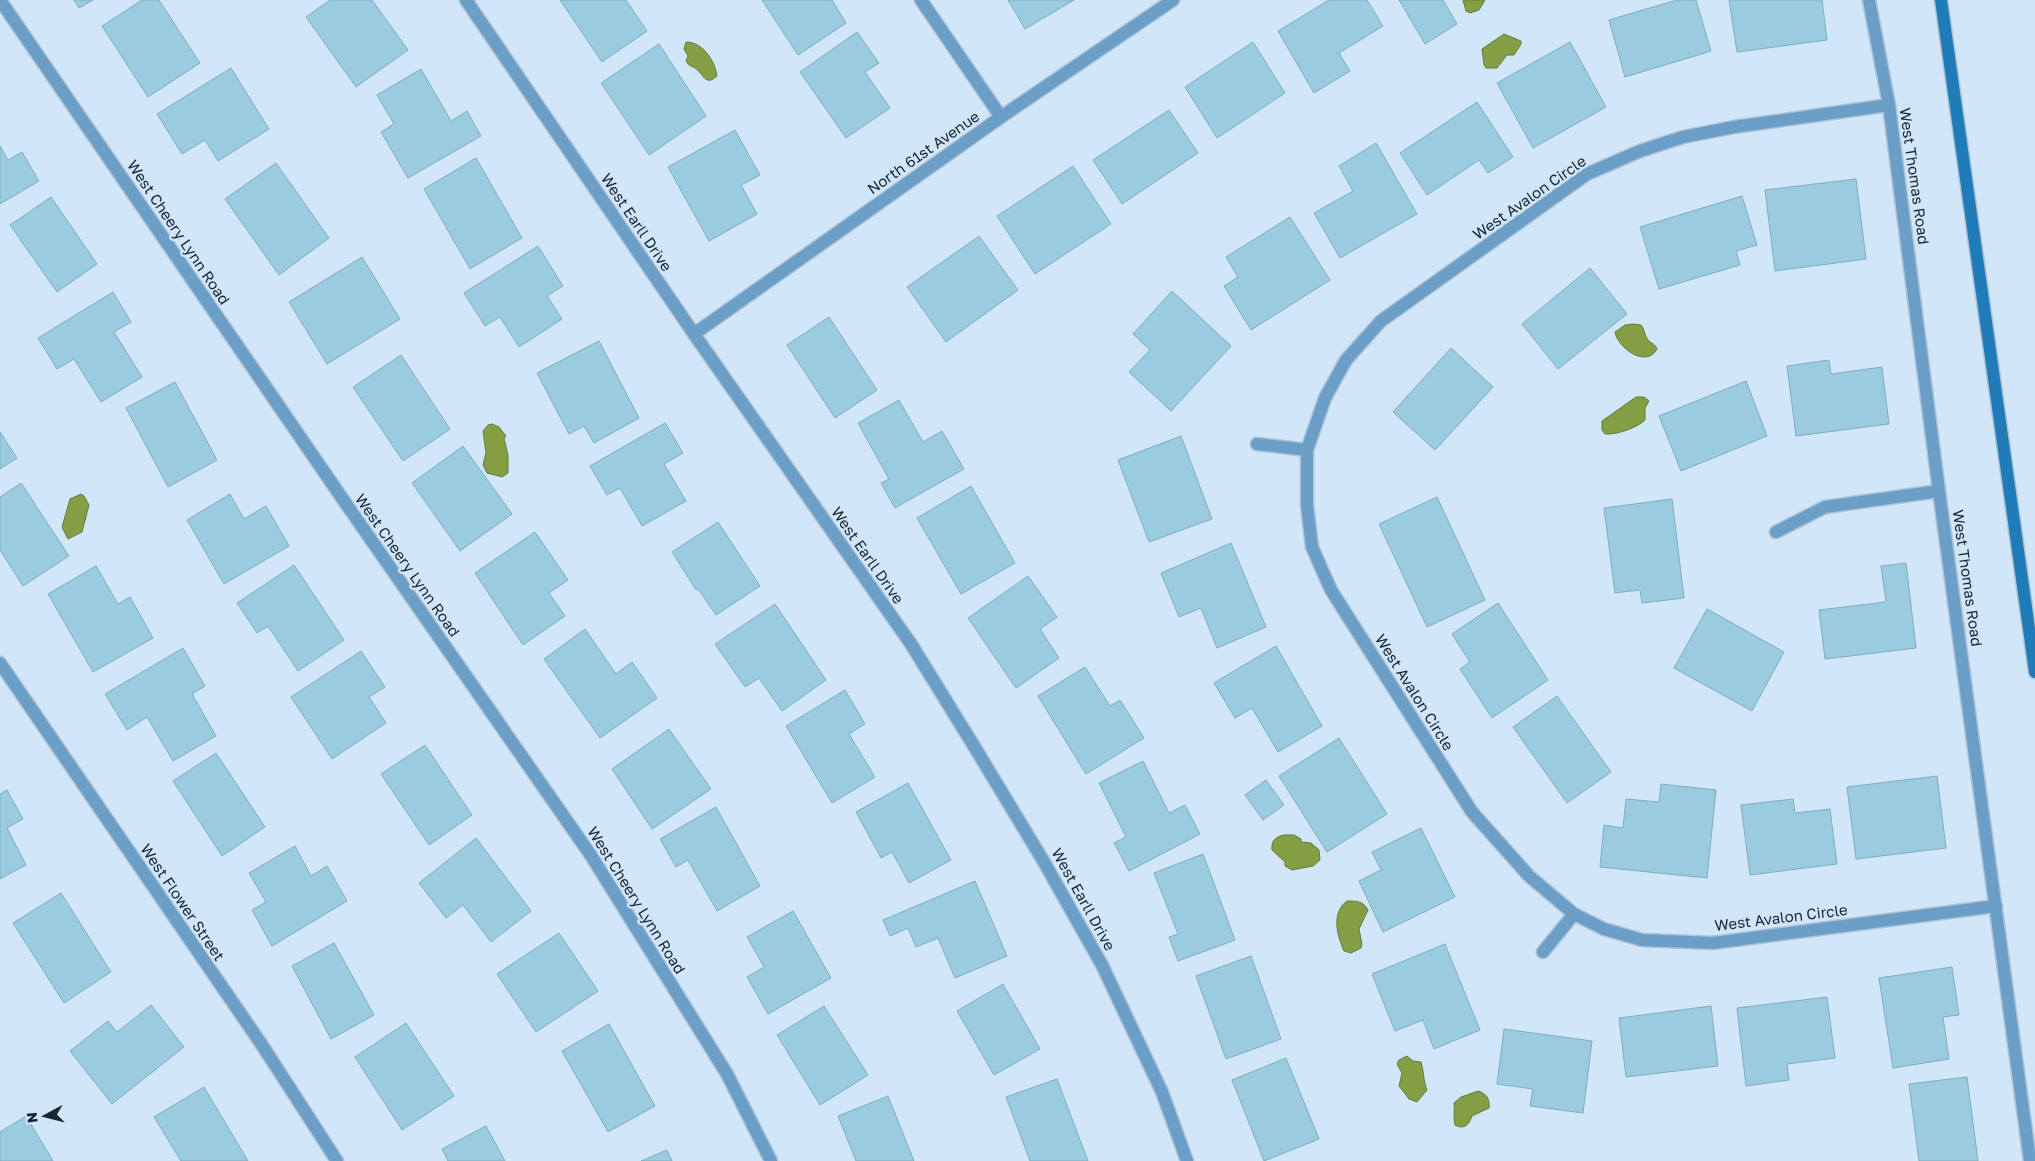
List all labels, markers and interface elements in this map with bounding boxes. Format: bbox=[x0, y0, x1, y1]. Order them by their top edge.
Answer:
street label: North 61st Avenue bbox=[864, 106, 983, 197]
street label: West Thomas Road bbox=[1896, 106, 1934, 246]
street label: West Avalon Circle bbox=[1469, 151, 1589, 243]
street label: West Cheery Lynn Road bbox=[124, 156, 234, 308]
street label: West Earll Drive bbox=[598, 170, 677, 275]
street label: West Cheery Lynn Road bbox=[352, 490, 464, 640]
street label: West Earll Drive bbox=[828, 503, 908, 607]
street label: West Thomas Road bbox=[1949, 508, 1987, 648]
street label: West Avalon Circle bbox=[1372, 630, 1458, 754]
street label: West Cheery Lynn Road bbox=[584, 823, 690, 977]
street label: West Flower Street bbox=[137, 840, 229, 964]
street label: West Earll Drive bbox=[1048, 845, 1120, 953]
street label: West Avalon Circle bbox=[1713, 900, 1849, 934]
north arrow bbox=[20, 1091, 70, 1141]
text: N bbox=[23, 1111, 41, 1124]

